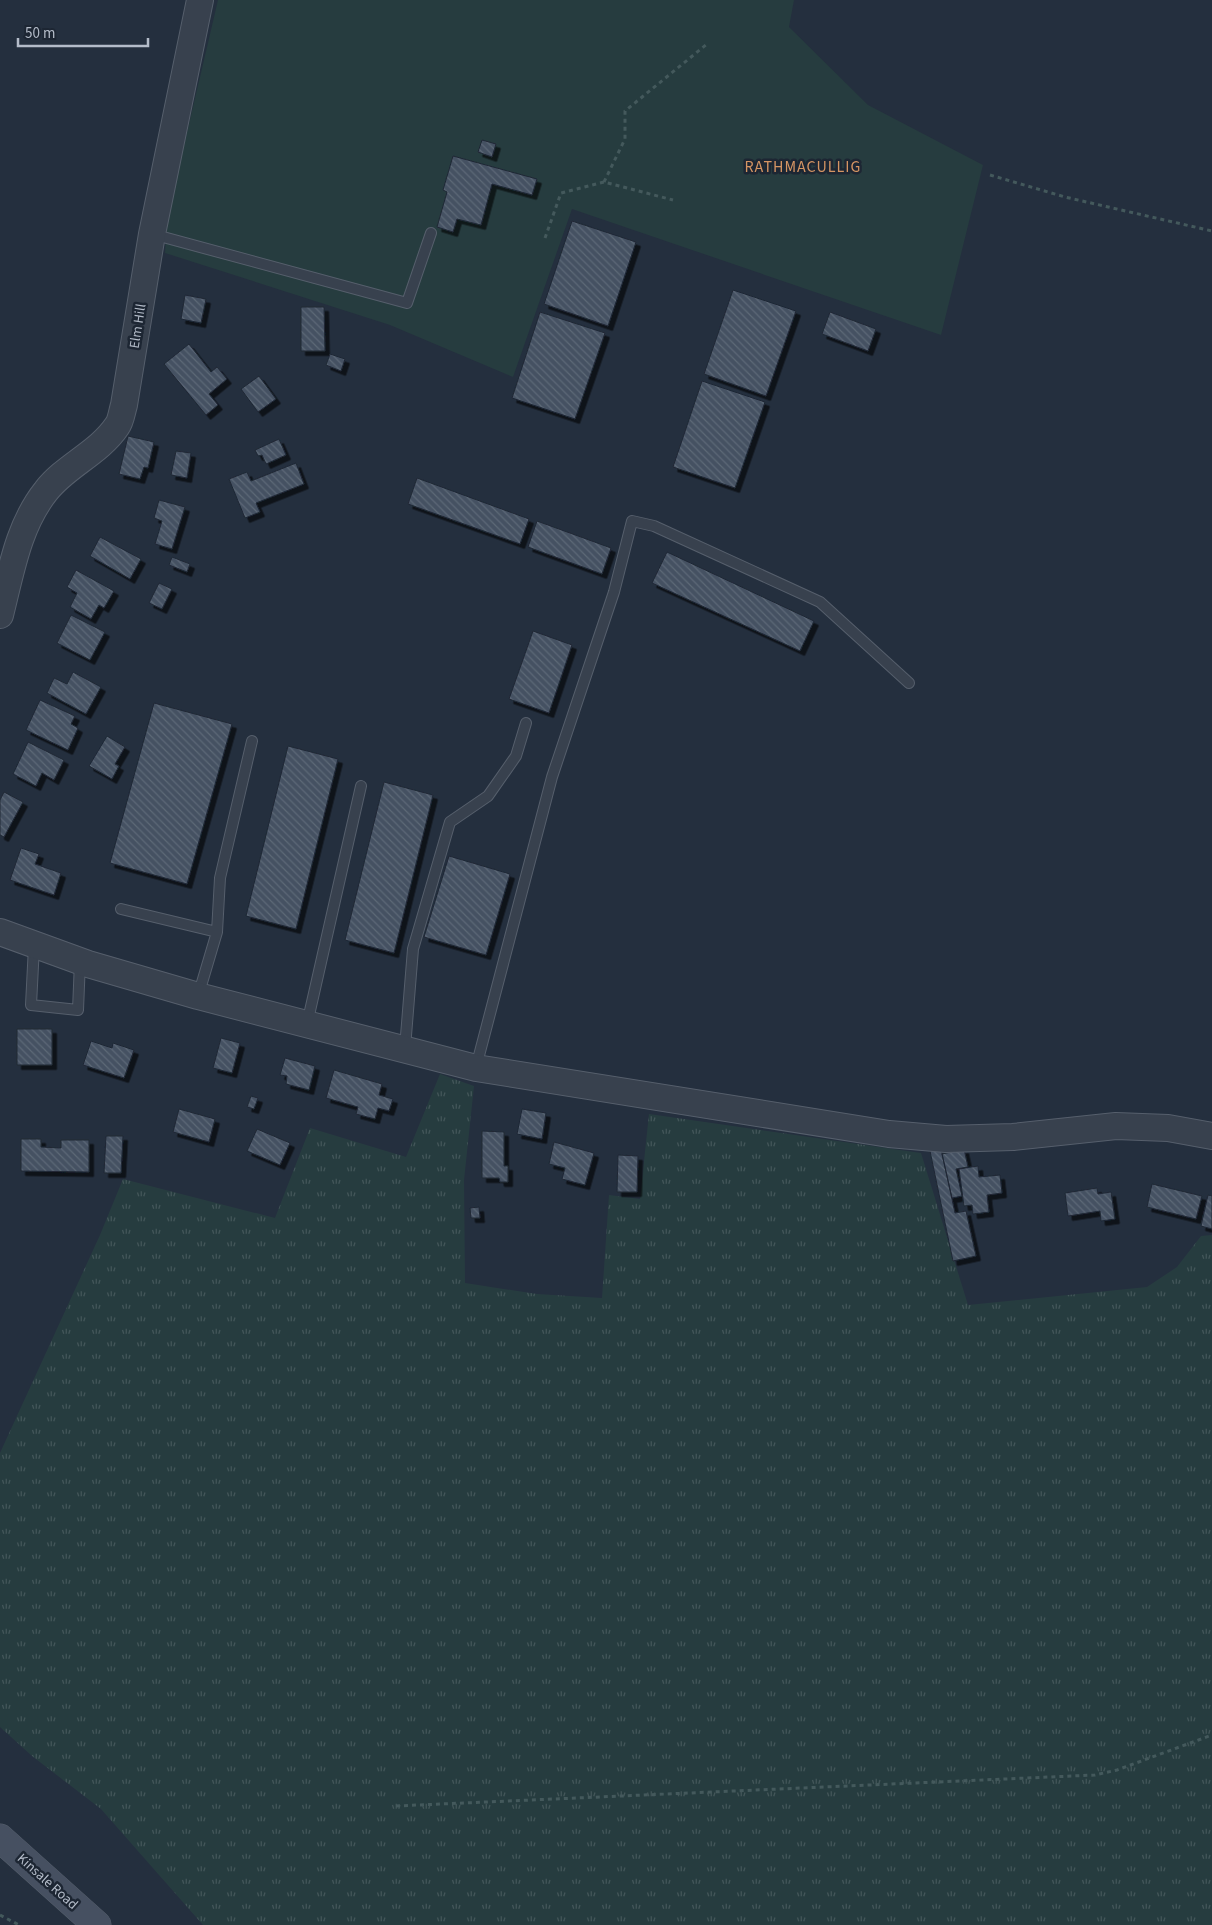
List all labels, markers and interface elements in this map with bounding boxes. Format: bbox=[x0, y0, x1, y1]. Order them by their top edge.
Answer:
scale bar bbox=[18, 15, 148, 47]
text: 50 m bbox=[25, 23, 55, 44]
district label: RATHMACULLIG bbox=[745, 156, 861, 178]
street label: Elm Hill bbox=[125, 302, 151, 350]
street label: Kinsale Road bbox=[13, 1849, 82, 1914]

